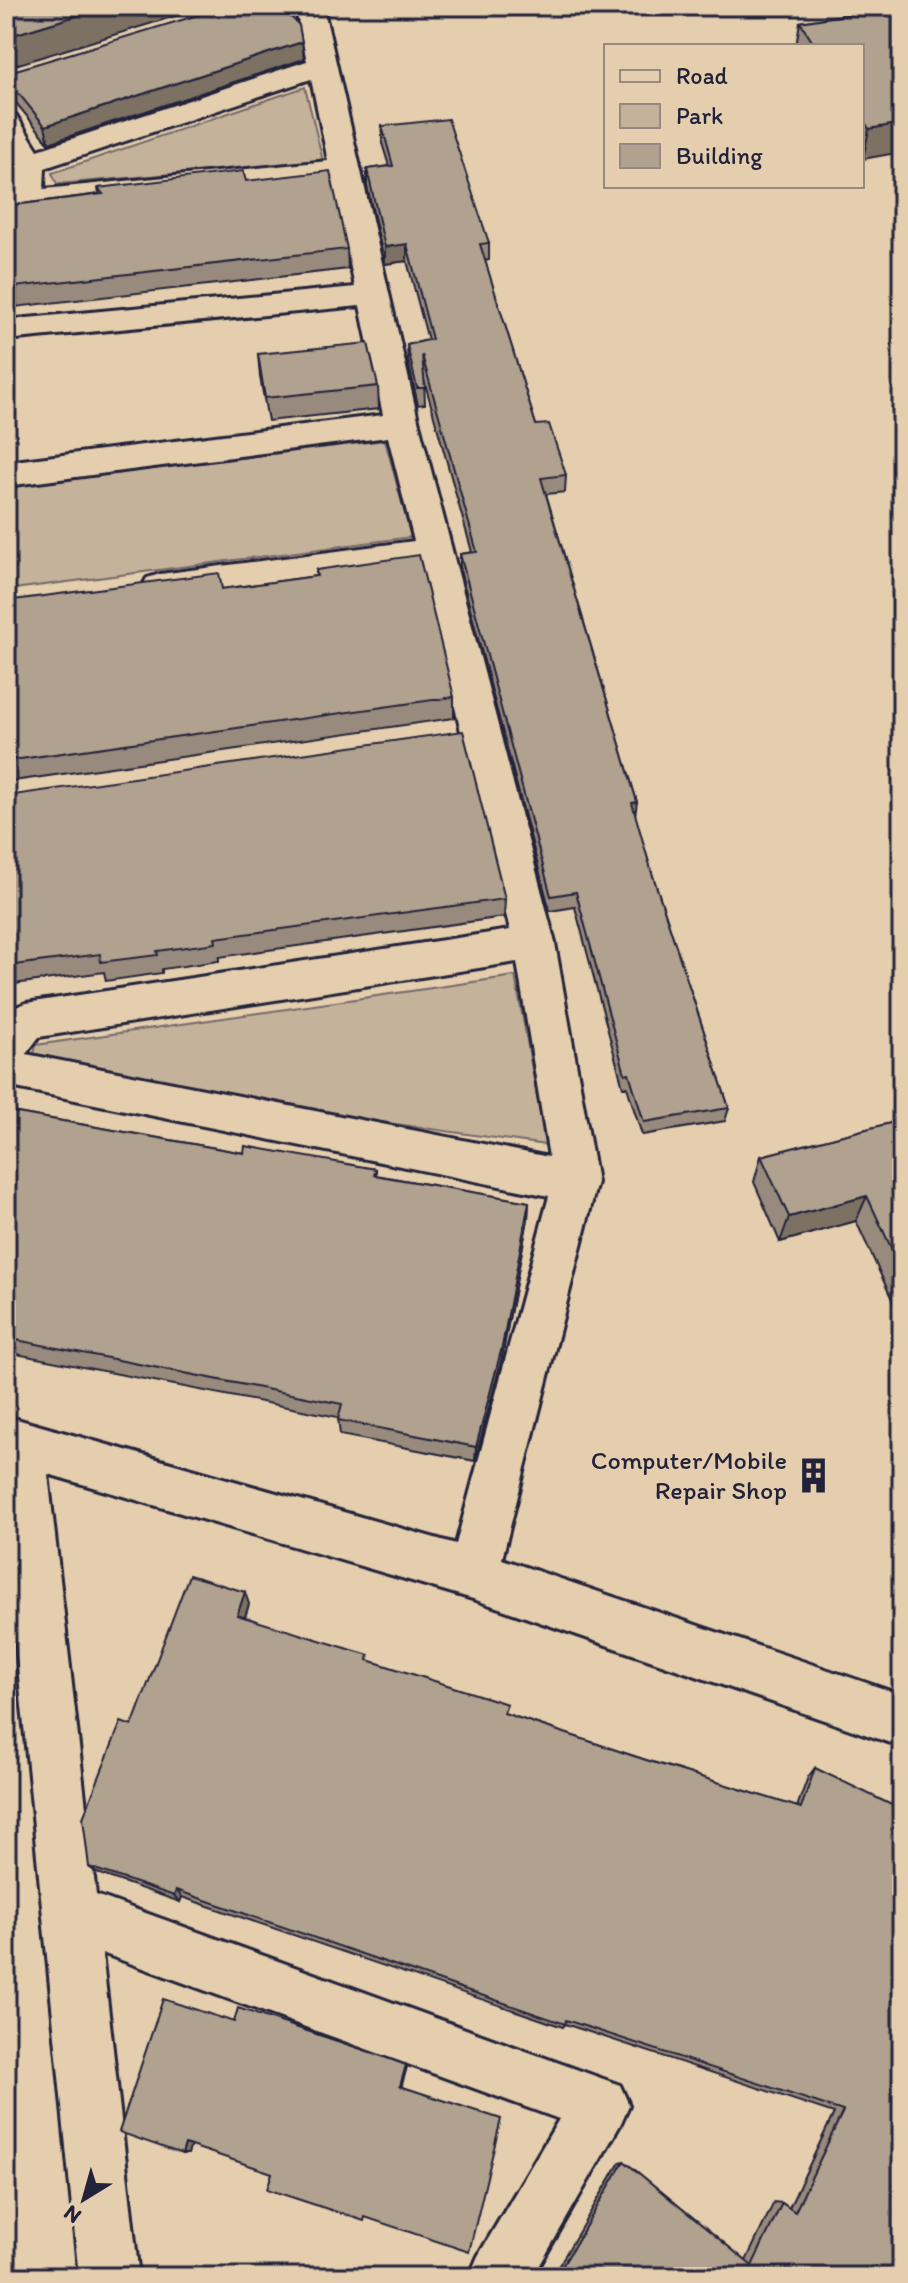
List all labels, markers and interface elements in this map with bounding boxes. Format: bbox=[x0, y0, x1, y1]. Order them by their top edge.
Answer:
legend bbox=[604, 44, 864, 188]
text: Road bbox=[676, 61, 728, 90]
text: Park bbox=[676, 101, 723, 130]
text: Building bbox=[676, 141, 763, 170]
place label: Computer/Mobile Repair Shop bbox=[591, 1444, 787, 1506]
building icon: Computer/Mobile Repair Shop bbox=[794, 1456, 832, 1494]
north arrow bbox=[44, 2159, 124, 2239]
text: N bbox=[58, 2199, 86, 2230]

